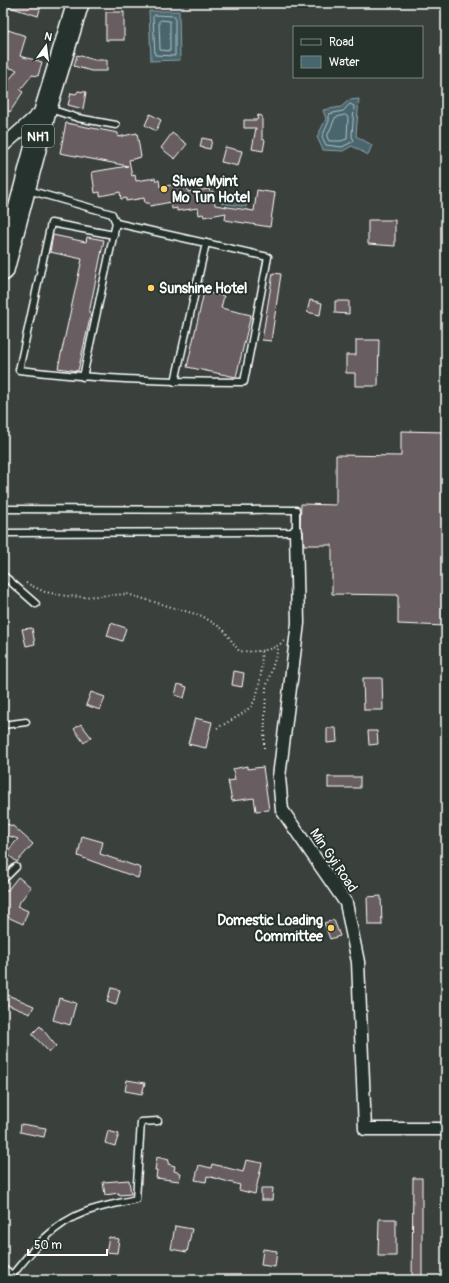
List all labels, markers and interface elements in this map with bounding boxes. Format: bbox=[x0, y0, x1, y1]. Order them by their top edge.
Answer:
north arrow bbox=[26, 26, 66, 66]
legend bbox=[293, 26, 423, 78]
text: N bbox=[43, 30, 54, 44]
text: Road bbox=[329, 35, 354, 50]
text: Water bbox=[329, 55, 360, 70]
road number: NH1 bbox=[22, 125, 54, 147]
place label: Shwe Myint Mo Tun Hotel bbox=[172, 173, 250, 206]
marker: Shwe Myint Mo Tun Hotel bbox=[159, 184, 169, 194]
place label: Sunshine Hotel bbox=[159, 280, 247, 297]
marker: Sunshine Hotel bbox=[146, 283, 156, 293]
street label: Min Gyi Road bbox=[306, 825, 361, 895]
place label: Domestic Loading Committee bbox=[217, 912, 324, 945]
marker: Domestic Loading Committee bbox=[326, 923, 336, 933]
scale bar bbox=[28, 1231, 107, 1257]
text: 50 m bbox=[34, 1238, 62, 1253]

